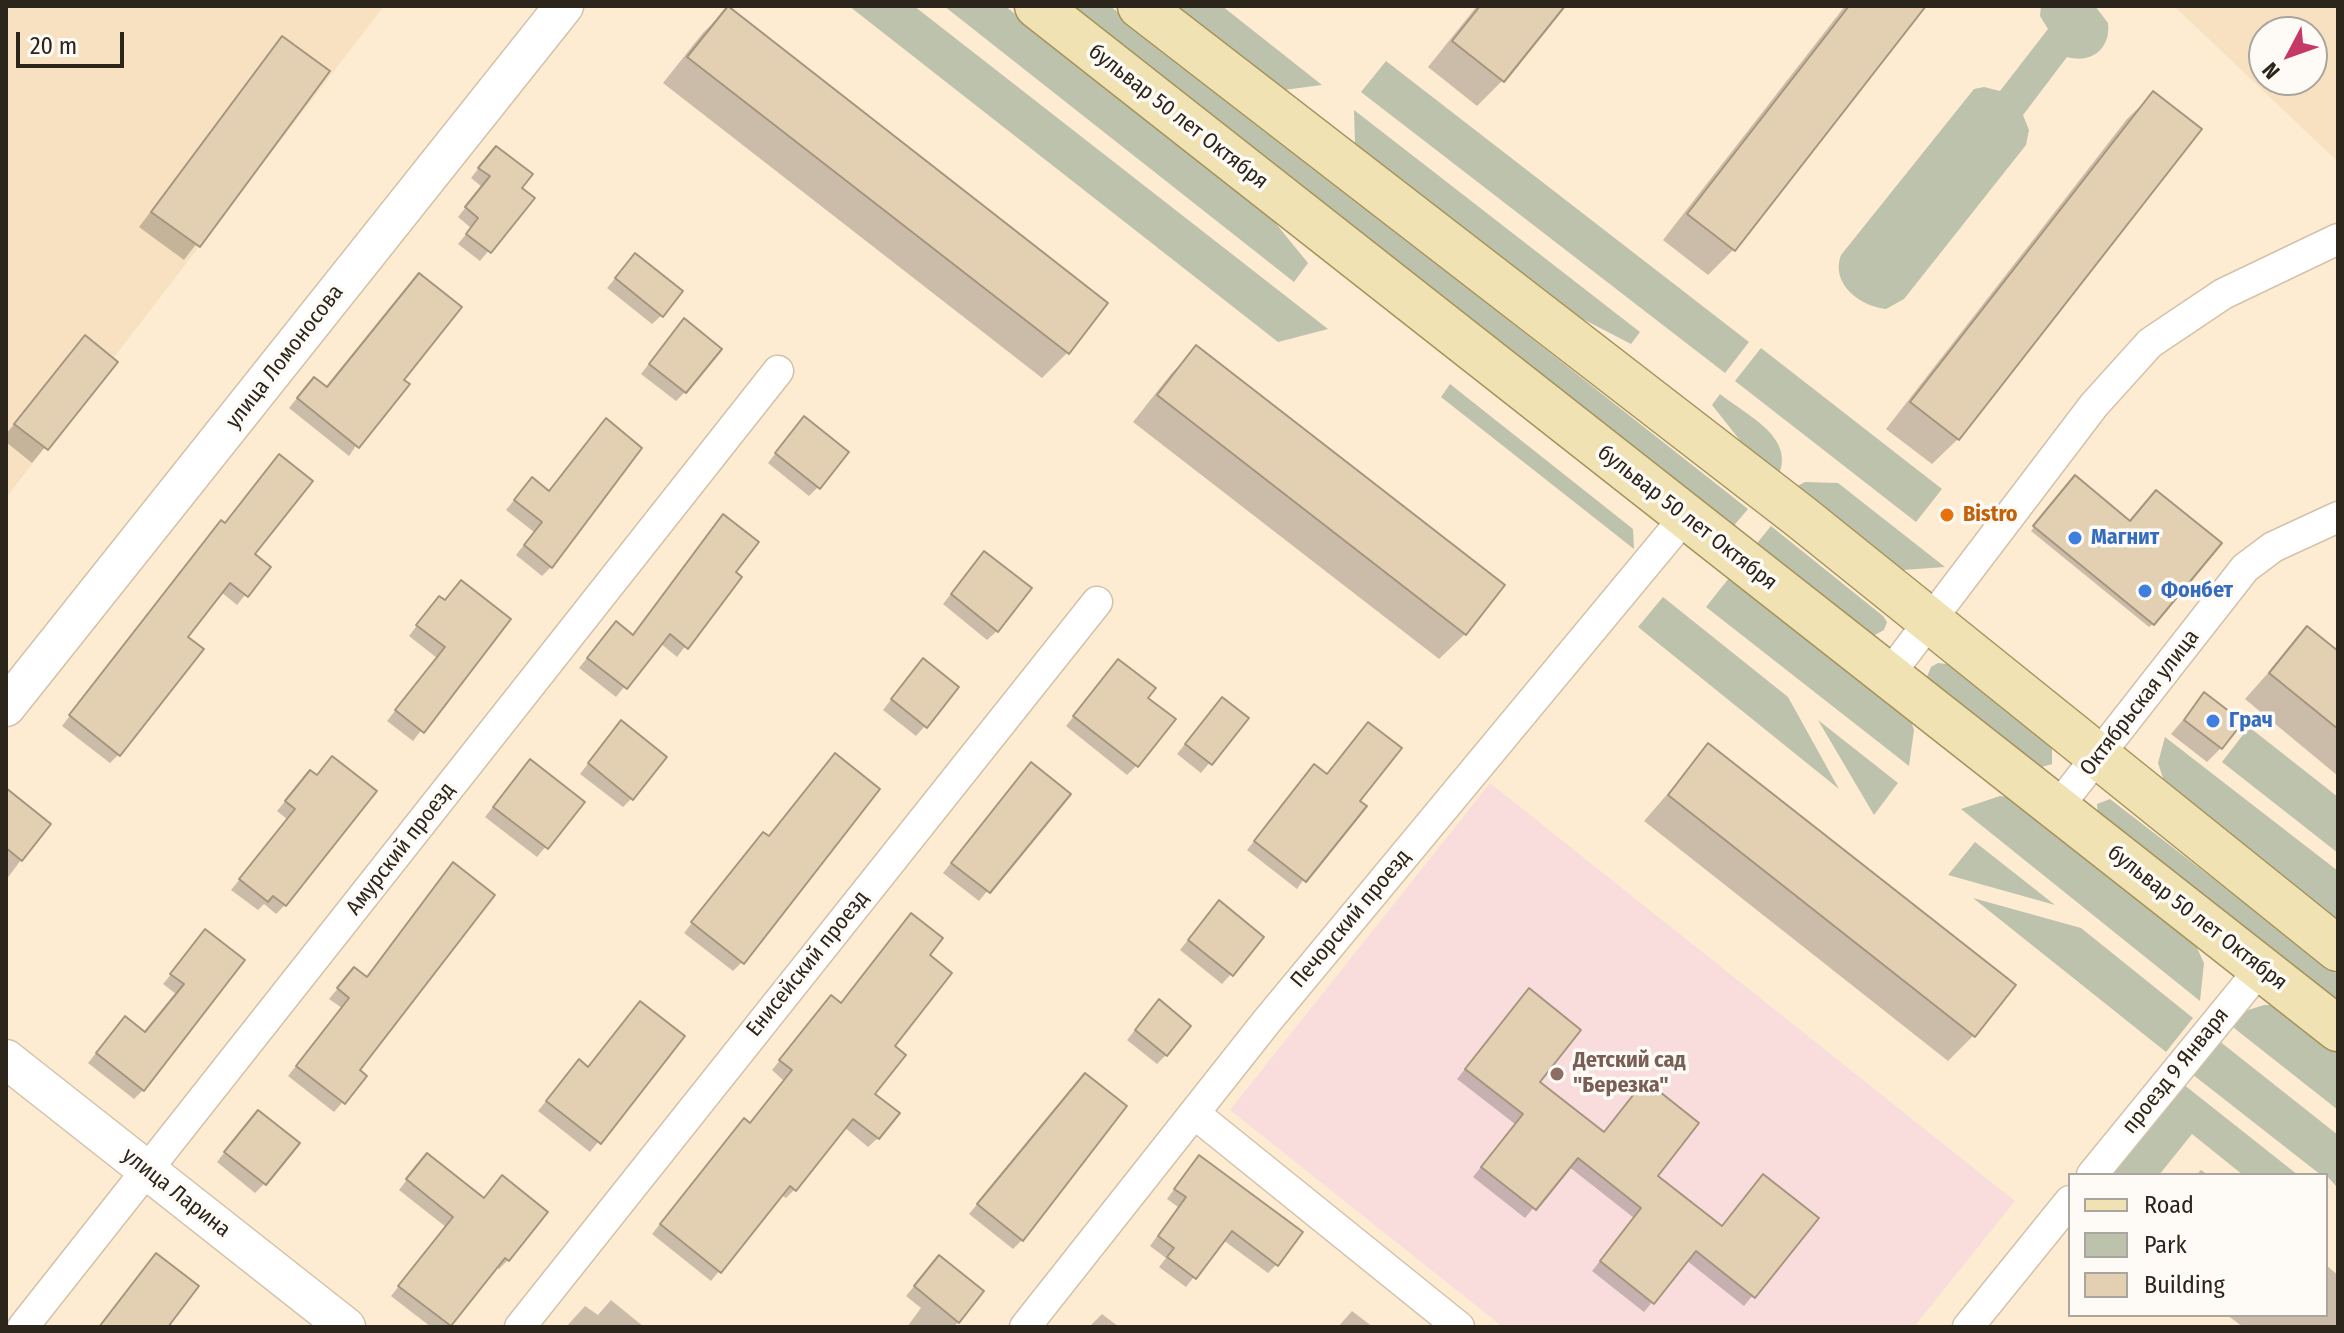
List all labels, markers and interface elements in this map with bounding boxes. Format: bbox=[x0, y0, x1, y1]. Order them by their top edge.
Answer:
scale bar bbox=[20, 16, 128, 66]
north arrow bbox=[2248, 16, 2328, 96]
text: 20 m bbox=[30, 32, 77, 60]
street label: бульвар 50 лет Октября bbox=[1083, 39, 1273, 195]
text: N bbox=[2257, 57, 2286, 85]
street label: улица Ломоносова bbox=[221, 280, 349, 434]
street label: бульвар 50 лет Октября bbox=[1592, 440, 1782, 596]
place label: Bistro bbox=[1963, 502, 2018, 528]
marker: Bistro bbox=[1938, 506, 1956, 524]
place label: Магнит bbox=[2091, 525, 2159, 551]
marker: Магнит bbox=[2066, 529, 2084, 547]
place label: Фонбет bbox=[2161, 578, 2233, 604]
marker: Фонбет bbox=[2136, 582, 2154, 600]
street label: Октябрьская улица bbox=[2075, 625, 2205, 781]
place label: Грач bbox=[2229, 708, 2273, 734]
marker: Грач bbox=[2204, 712, 2222, 730]
street label: Амурский проезд bbox=[341, 778, 461, 920]
street label: бульвар 50 лет Октября bbox=[2102, 840, 2292, 996]
street label: Печорский проезд bbox=[1285, 844, 1417, 994]
street label: Енисейский проезд bbox=[741, 886, 875, 1042]
street label: проезд 9 Января bbox=[2117, 1003, 2235, 1139]
place label: Детский сад "Березка" bbox=[1573, 1048, 1686, 1100]
marker: Детский сад "Березка" bbox=[1548, 1065, 1566, 1083]
street label: улица Ларина bbox=[117, 1143, 235, 1243]
legend bbox=[2068, 1173, 2328, 1317]
text: Road bbox=[2144, 1191, 2194, 1219]
text: Park bbox=[2144, 1231, 2187, 1259]
text: Building bbox=[2144, 1271, 2225, 1299]

